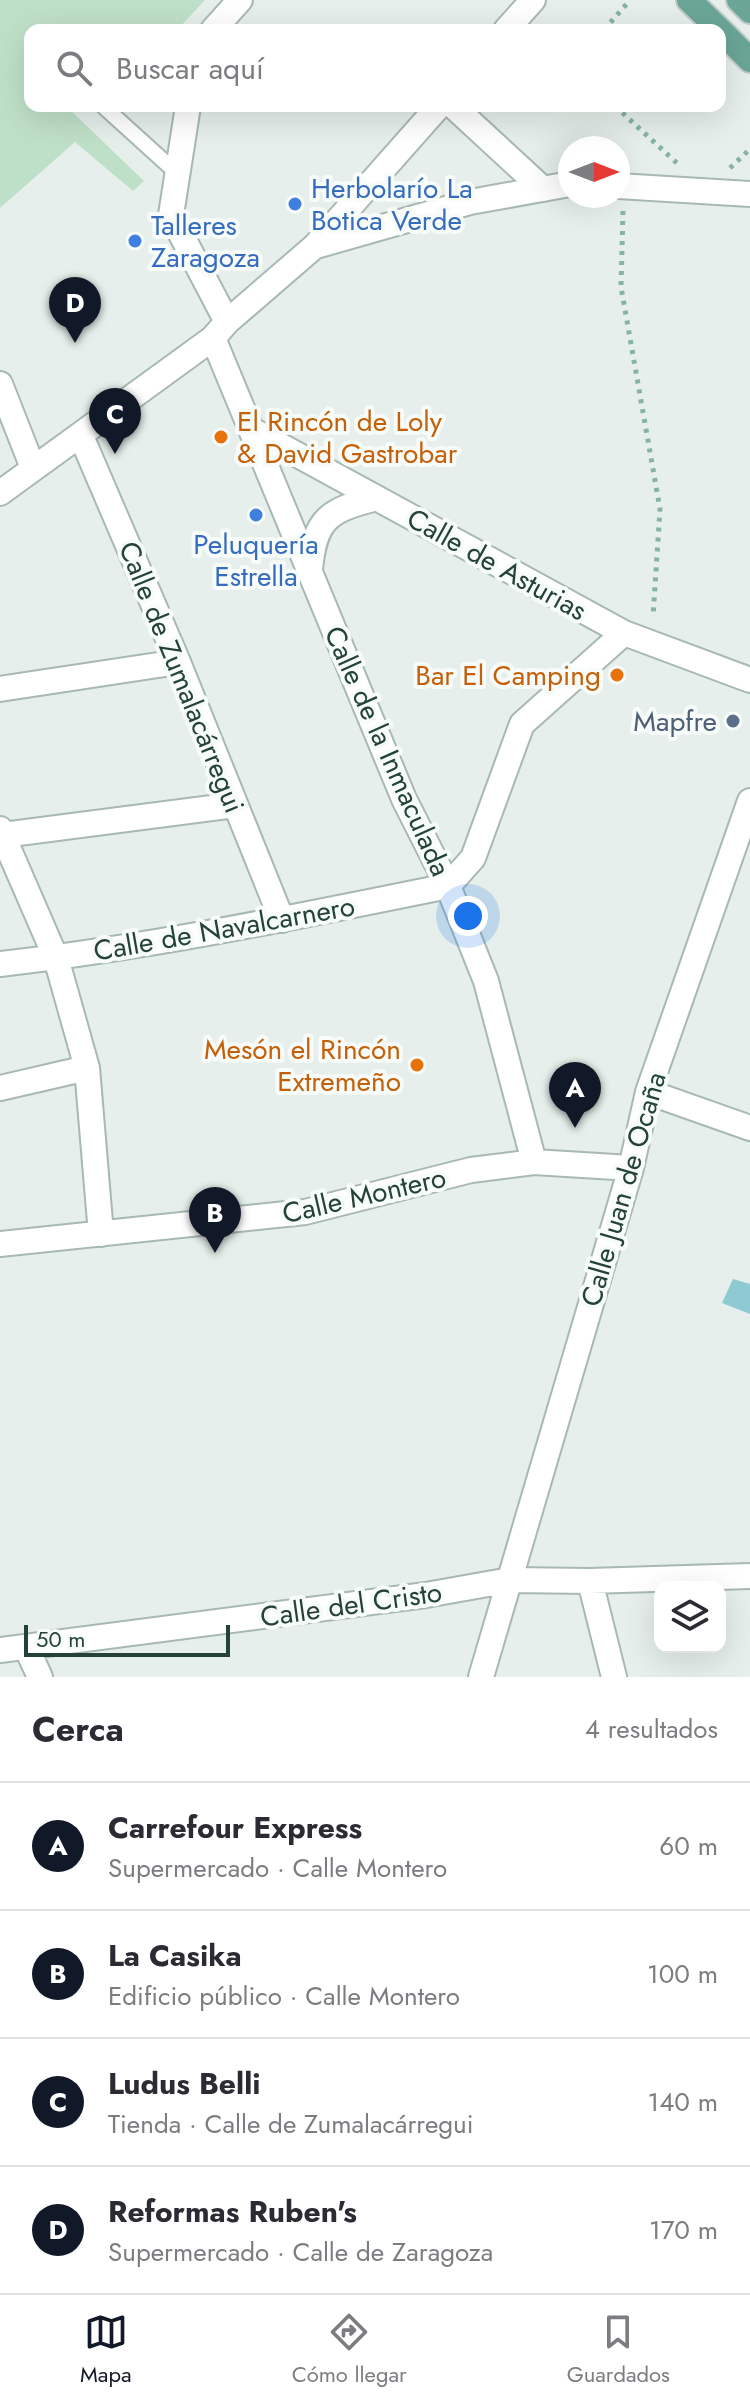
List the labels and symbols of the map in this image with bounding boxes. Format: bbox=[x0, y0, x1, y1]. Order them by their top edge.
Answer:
north arrow bbox=[558, 136, 630, 208]
place label: Herbolarío La Botica Verde bbox=[311, 168, 473, 241]
marker: Herbolarío La Botica Verde bbox=[286, 195, 304, 213]
place label: Talleres Zaragoza bbox=[151, 205, 260, 278]
marker: Talleres Zaragoza bbox=[126, 232, 144, 250]
pin: D bbox=[49, 277, 101, 343]
pin: C bbox=[89, 388, 141, 454]
place label: El Rincón de Loly & David Gastrobar bbox=[237, 401, 458, 474]
marker: El Rincón de Loly & David Gastrobar bbox=[212, 428, 230, 446]
street label: Calle de Asturias bbox=[399, 498, 594, 631]
marker: Peluquería Estrella bbox=[247, 506, 265, 524]
place label: Peluquería Estrella bbox=[193, 524, 319, 597]
street label: Calle de Zumalacárregui bbox=[108, 535, 255, 819]
street label: Calle de la Inmaculada bbox=[314, 620, 461, 883]
place label: Bar El Camping bbox=[415, 655, 601, 696]
marker: Bar El Camping bbox=[608, 666, 626, 684]
place label: Mapfre bbox=[633, 701, 717, 742]
marker: Mapfre bbox=[724, 712, 742, 730]
street label: Calle de Navalcarnero bbox=[90, 885, 358, 972]
your location bbox=[448, 896, 488, 936]
place label: Mesón el Rincón Extremeño bbox=[204, 1029, 401, 1102]
marker: Mesón el Rincón Extremeño bbox=[408, 1056, 426, 1074]
pin: A bbox=[549, 1062, 601, 1128]
street label: Calle Juan de Ocaña bbox=[570, 1067, 677, 1311]
street label: Calle Montero bbox=[278, 1157, 450, 1234]
pin: B bbox=[189, 1187, 241, 1253]
street label: Calle del Cristo bbox=[258, 1571, 445, 1638]
scale bar bbox=[24, 1621, 230, 1657]

